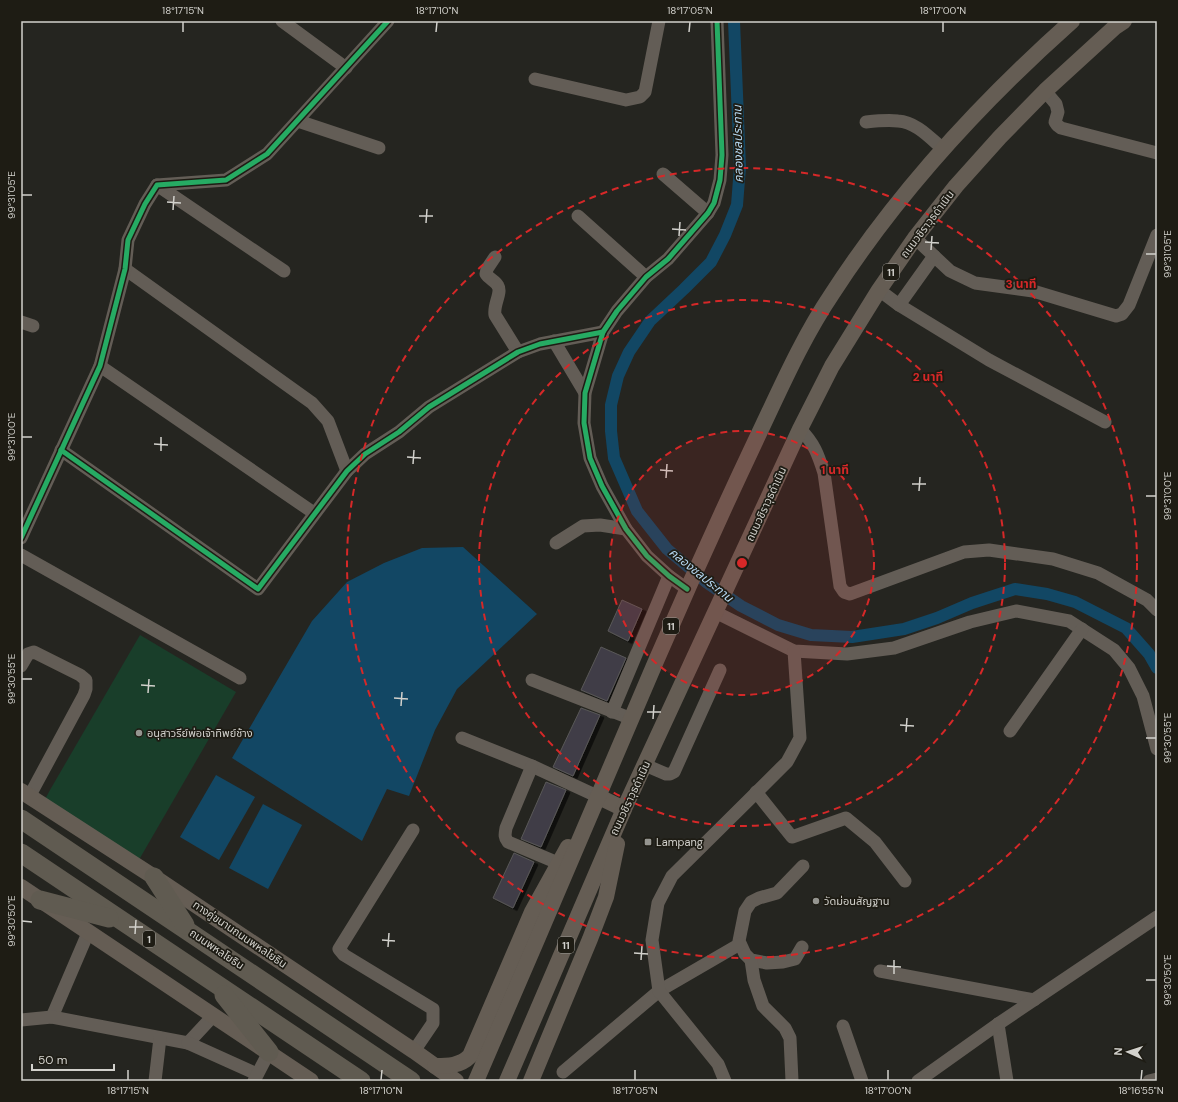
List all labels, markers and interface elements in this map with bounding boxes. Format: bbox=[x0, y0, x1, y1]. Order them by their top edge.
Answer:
text: 18°17'15"N bbox=[162, 4, 204, 17]
text: 18°17'10"N bbox=[416, 4, 458, 17]
text: 18°17'05"N bbox=[667, 4, 713, 17]
text: 18°17'00"N bbox=[920, 4, 966, 17]
water label: คลองชลประทาน bbox=[729, 104, 747, 183]
text: 99°31'05"E bbox=[5, 171, 18, 219]
street label: ถนนวชิราวุธดำเนิน bbox=[897, 188, 957, 260]
text: 99°31'05"E bbox=[1161, 230, 1174, 278]
road number: 11 bbox=[883, 264, 899, 280]
text: 3 นาที bbox=[1006, 276, 1036, 292]
text: 2 นาที bbox=[913, 369, 943, 385]
text: 99°31'00"E bbox=[5, 412, 18, 461]
text: 1 นาที bbox=[821, 462, 849, 478]
street label: ถนนวชิราวุธดำเนิน bbox=[743, 464, 789, 544]
text: 99°31'00"E bbox=[1161, 471, 1174, 520]
water label: คลองชลประทาน bbox=[666, 544, 737, 606]
centre of rings bbox=[735, 556, 749, 570]
road number: 11 bbox=[663, 618, 679, 634]
text: 99°30'55"E bbox=[5, 653, 18, 704]
text: 99°30'55"E bbox=[1161, 712, 1174, 763]
place label: อนุสาวรีย์พ่อเจ้าทิพย์ช้าง bbox=[147, 726, 253, 740]
marker: อนุสาวรีย์พ่อเจ้าทิพย์ช้าง bbox=[134, 728, 144, 738]
street label: ถนนวชิราวุธดำเนิน bbox=[607, 758, 653, 838]
place label: Lampang bbox=[656, 835, 703, 849]
marker: Lampang bbox=[643, 837, 653, 847]
place label: วัดม่อนสัญฐาน bbox=[824, 894, 890, 908]
text: 99°30'50"E bbox=[5, 895, 18, 947]
marker: วัดม่อนสัญฐาน bbox=[811, 896, 821, 906]
street label: ทางคู่ขนานถนนพหลโยธิน bbox=[190, 898, 290, 970]
street label: ถนนพหลโยธิน bbox=[187, 926, 247, 972]
road number: 1 bbox=[143, 931, 155, 947]
road number: 11 bbox=[558, 937, 574, 953]
text: 99°30'50"E bbox=[1161, 954, 1174, 1006]
north arrow bbox=[1108, 1032, 1148, 1072]
scale bar bbox=[32, 1046, 114, 1072]
text: N bbox=[1111, 1047, 1125, 1056]
text: 50 m bbox=[38, 1052, 67, 1068]
text: 18°17'15"N bbox=[107, 1084, 149, 1097]
text: 18°17'10"N bbox=[360, 1084, 402, 1097]
text: 18°17'05"N bbox=[612, 1084, 658, 1097]
text: 18°17'00"N bbox=[865, 1084, 911, 1097]
text: 18°16'55"N bbox=[1118, 1084, 1164, 1097]

